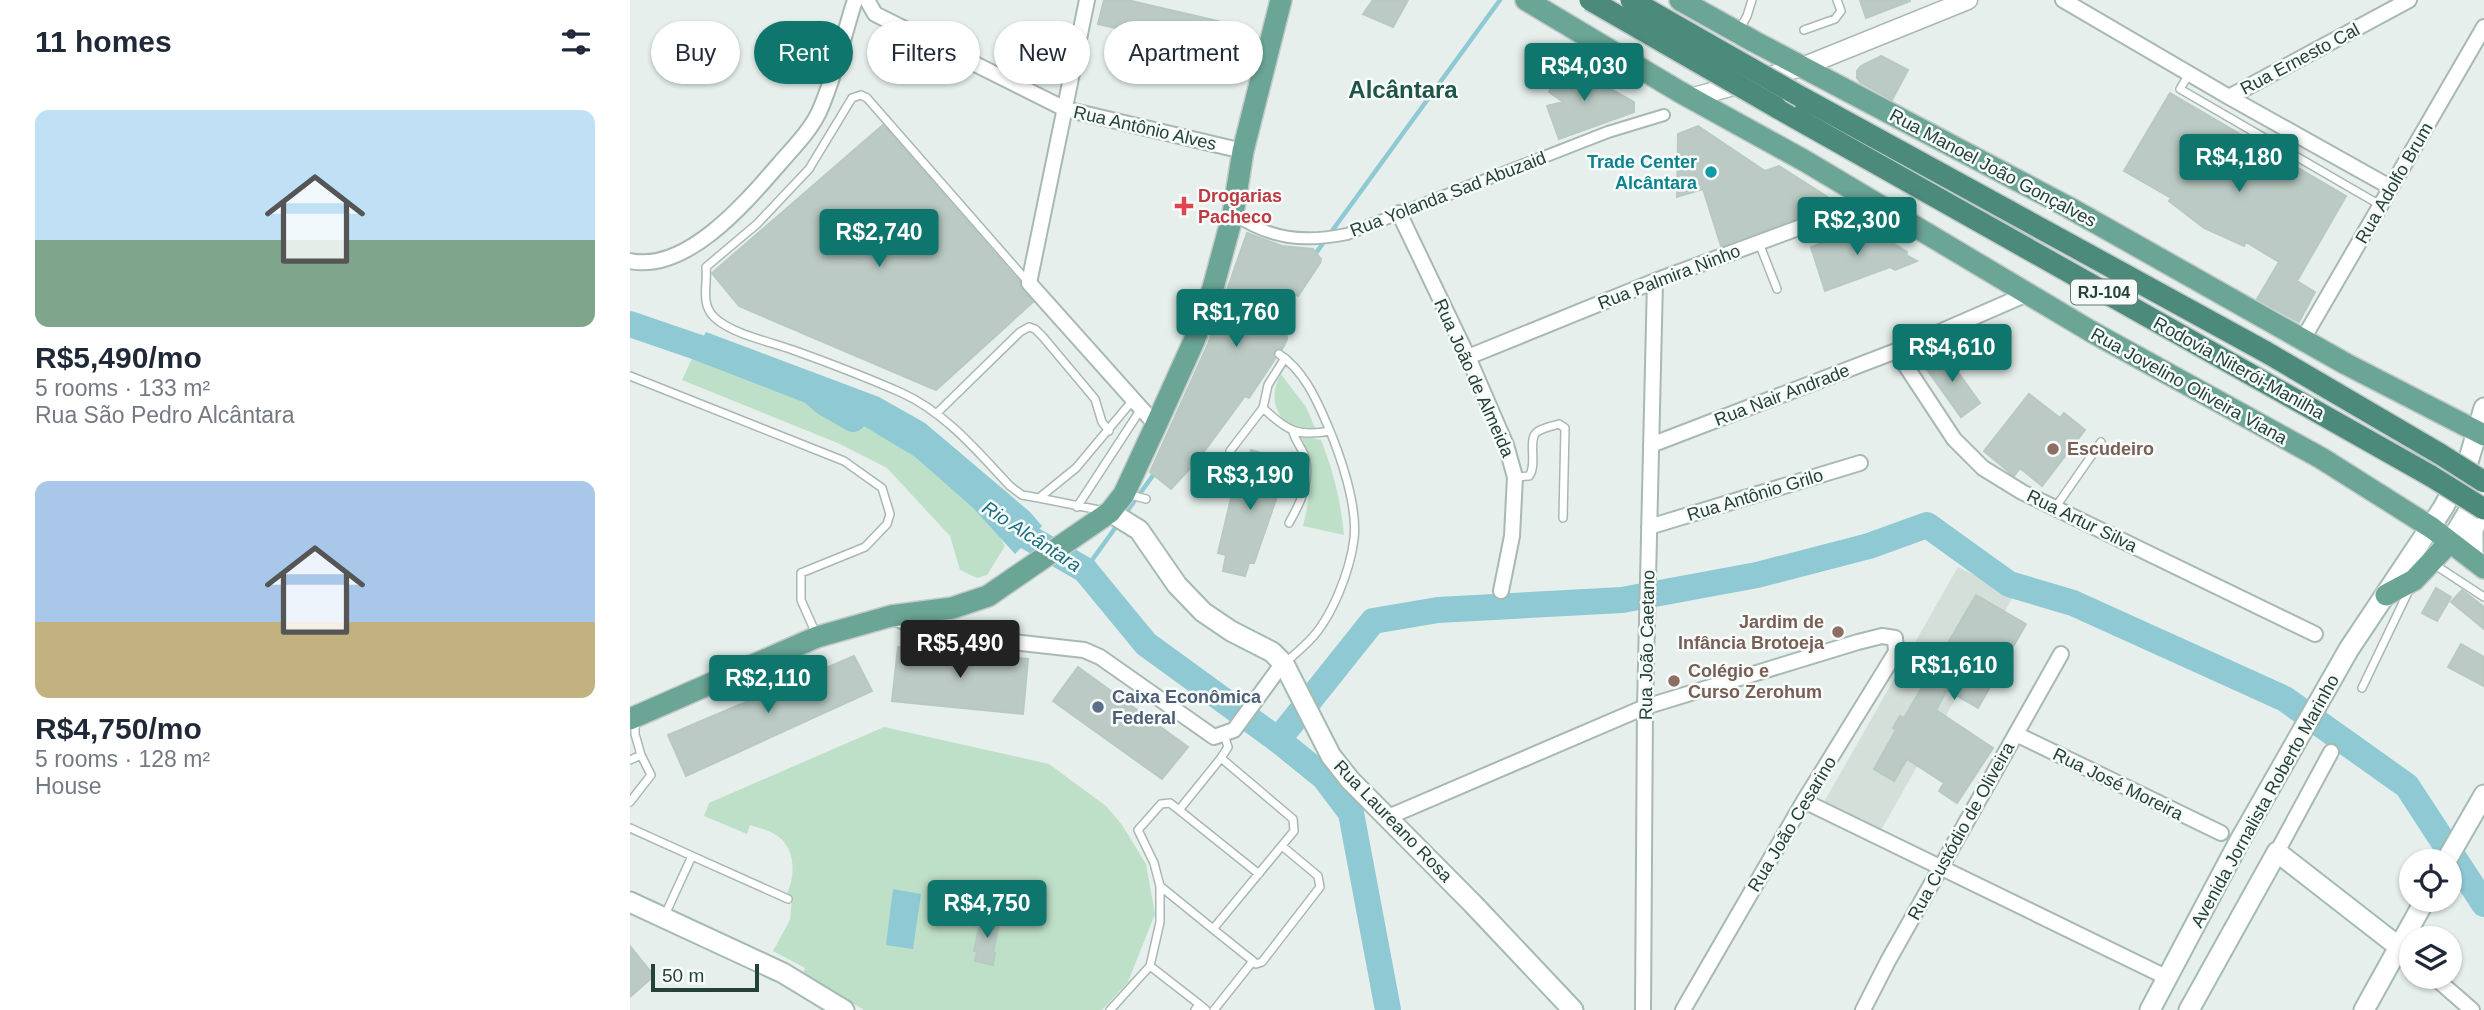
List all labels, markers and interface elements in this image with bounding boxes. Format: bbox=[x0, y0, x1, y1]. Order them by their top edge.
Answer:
street label: Rua Ernesto Cal bbox=[2237, 19, 2363, 99]
chip: Buy bbox=[651, 21, 740, 84]
chip: Rent bbox=[754, 21, 853, 84]
chip: Filters bbox=[867, 21, 980, 84]
chip: New bbox=[994, 21, 1090, 84]
chip: Apartment bbox=[1104, 21, 1263, 84]
icon: filters bbox=[557, 23, 595, 61]
text: 11 homes bbox=[35, 25, 172, 58]
pin: R$4,030 bbox=[1519, 43, 1649, 103]
text: R$4,030 bbox=[1541, 53, 1627, 79]
district label: Alcântara bbox=[1348, 76, 1458, 103]
street label: Rua Antônio Alves bbox=[1072, 102, 1218, 154]
street label: Rua Manoel João Gonçalves bbox=[1886, 105, 2100, 231]
street label: Rua Adolfo Brum bbox=[2351, 119, 2437, 247]
pin: R$4,180 bbox=[2174, 134, 2304, 194]
text: R$4,180 bbox=[2196, 144, 2282, 170]
street label: Rua Yolanda Sad Abuzaid bbox=[1347, 147, 1549, 241]
place label: Trade Center Alcântara bbox=[1587, 152, 1698, 193]
icon: home bbox=[252, 156, 378, 282]
marker: Trade Center Alcântara bbox=[1703, 164, 1719, 180]
place label: Drogarias Pacheco bbox=[1198, 186, 1282, 227]
marker: Drogarias Pacheco bbox=[1176, 198, 1192, 214]
pin: R$2,300 bbox=[1792, 198, 1922, 257]
text: R$2,300 bbox=[1814, 207, 1900, 233]
pin: R$2,740 bbox=[814, 210, 944, 269]
text: R$2,740 bbox=[836, 219, 922, 245]
street label: Rua Palmira Ninho bbox=[1595, 241, 1743, 313]
road number: RJ-104 bbox=[2071, 280, 2137, 304]
pin: R$1,760 bbox=[1171, 290, 1301, 349]
street label: Rua João de Almeida bbox=[1430, 296, 1518, 461]
text: R$1,760 bbox=[1193, 299, 1279, 325]
street label: Rodovia Niterói-Manilha bbox=[2150, 313, 2329, 424]
pin: R$4,610 bbox=[1887, 324, 2017, 384]
street label: Rua Jovelino Oliveira Viana bbox=[2088, 324, 2291, 449]
text: R$4,610 bbox=[1909, 334, 1995, 360]
text: R$5,490/mo bbox=[35, 341, 202, 374]
street label: Rua Nair Andrade bbox=[1712, 360, 1852, 430]
text: 5 rooms · 133 m² bbox=[35, 375, 210, 401]
text: Rua São Pedro Alcântara bbox=[35, 402, 295, 428]
place label: Escudeiro bbox=[2067, 439, 2154, 459]
marker: Escudeiro bbox=[2045, 441, 2061, 457]
pin: R$3,190 bbox=[1185, 452, 1315, 512]
text: R$3,190 bbox=[1207, 462, 1293, 488]
street label: Rua Antônio Grilo bbox=[1685, 465, 1825, 525]
street label: Rua Artur Silva bbox=[2024, 486, 2141, 557]
water label: Rio Alcântara bbox=[978, 497, 1085, 576]
icon: home bbox=[252, 527, 378, 653]
street label: Rua João Caetano bbox=[1636, 570, 1658, 720]
place label: Jardim de Infância Brotoeja bbox=[1678, 612, 1825, 653]
pin: R$5,490 bbox=[895, 620, 1025, 680]
marker: Jardim de Infância Brotoeja bbox=[1830, 624, 1846, 640]
text: R$5,490 bbox=[917, 630, 1003, 656]
pin: R$1,610 bbox=[1889, 642, 2019, 702]
text: R$1,610 bbox=[1911, 652, 1997, 678]
pin: R$2,110 bbox=[703, 656, 833, 715]
place label: Colégio e Curso Zerohum bbox=[1688, 661, 1822, 702]
text: R$2,110 bbox=[725, 665, 811, 691]
street label: Avenida Jornalista Roberto Marinho bbox=[2187, 671, 2343, 931]
marker: Colégio e Curso Zerohum bbox=[1666, 673, 1682, 689]
place label: Caixa Econômica Federal bbox=[1112, 687, 1262, 728]
marker: Caixa Econômica Federal bbox=[1090, 699, 1106, 715]
text: R$4,750/mo bbox=[35, 712, 202, 745]
street label: Rua Custódio de Oliveira bbox=[1904, 738, 2019, 923]
street label: Rua José Moreira bbox=[2050, 744, 2187, 825]
text: 5 rooms · 128 m² bbox=[35, 746, 210, 772]
street label: Rua João Cesarino bbox=[1744, 753, 1840, 895]
street label: Rua Laureano Rosa bbox=[1330, 756, 1457, 887]
text: House bbox=[35, 773, 101, 799]
map controls bbox=[2399, 849, 2462, 989]
button: locate bbox=[2399, 849, 2462, 912]
pin: R$4,750 bbox=[922, 880, 1052, 940]
text: R$4,750 bbox=[944, 890, 1030, 916]
button: layers bbox=[2399, 926, 2462, 989]
scale bar bbox=[651, 961, 760, 993]
text: 50 m bbox=[662, 965, 704, 986]

